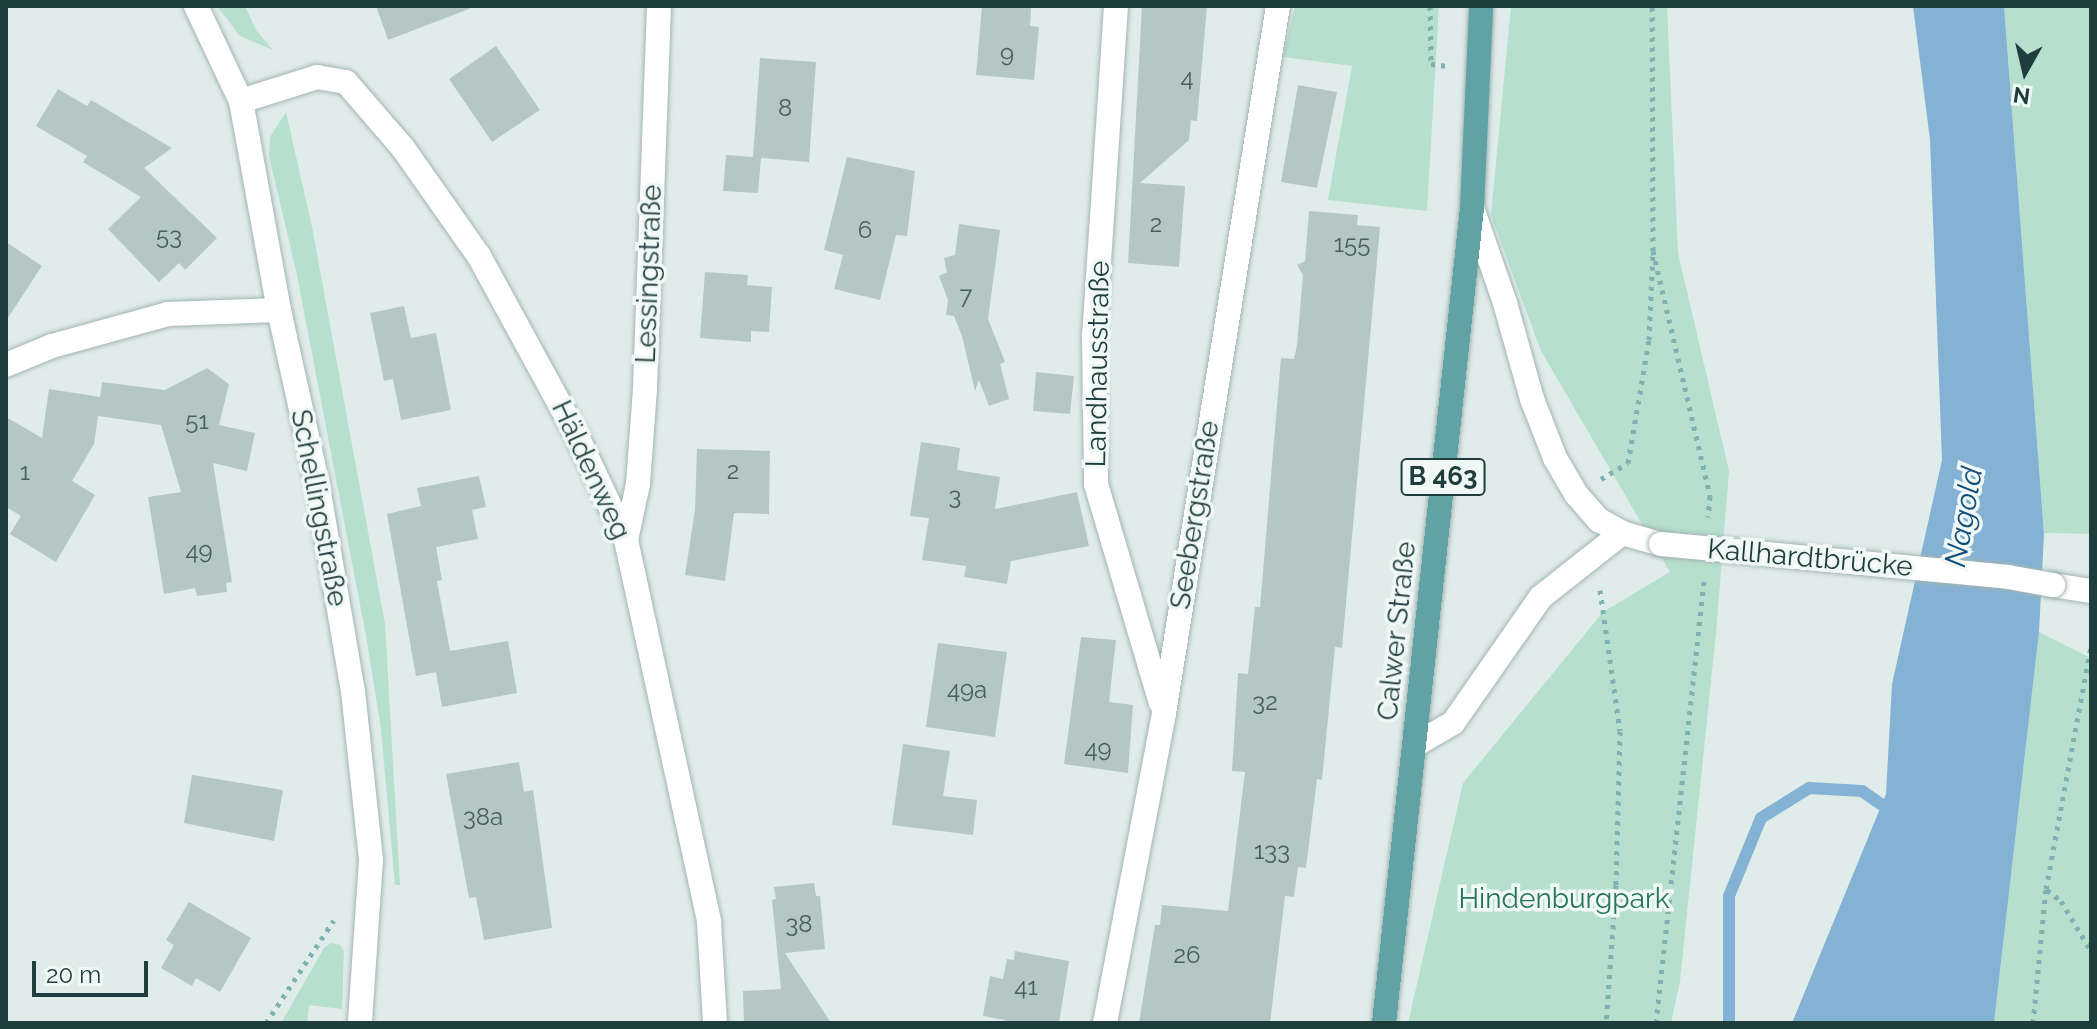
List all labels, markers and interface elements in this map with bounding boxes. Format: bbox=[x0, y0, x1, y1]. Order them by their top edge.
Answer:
north arrow bbox=[1985, 32, 2065, 112]
house number: 9 bbox=[1000, 40, 1014, 68]
house number: 4 bbox=[1180, 64, 1194, 92]
text: N bbox=[2012, 82, 2032, 110]
house number: 8 bbox=[778, 94, 792, 122]
street label: Lessingstraße bbox=[629, 184, 669, 364]
house number: 2 bbox=[1150, 210, 1162, 238]
house number: 6 bbox=[858, 216, 872, 244]
house number: 53 bbox=[156, 222, 182, 250]
house number: 155 bbox=[1334, 230, 1370, 258]
street label: Landhausstraße bbox=[1079, 260, 1117, 468]
house number: 7 bbox=[960, 282, 972, 310]
street label: Häldenweg bbox=[544, 395, 638, 545]
house number: 51 bbox=[185, 407, 209, 435]
street label: Schellingstraße bbox=[283, 407, 355, 609]
street label: Seebergstraße bbox=[1164, 418, 1226, 612]
road number: B 463 bbox=[1399, 455, 1487, 499]
house number: 2 bbox=[727, 457, 739, 485]
house number: 1 bbox=[20, 458, 30, 486]
water label: Nagold bbox=[1938, 464, 1990, 570]
house number: 3 bbox=[949, 482, 961, 510]
street label: Kallhardtbrücke bbox=[1706, 532, 1914, 584]
house number: 49 bbox=[185, 537, 213, 565]
street label: Calwer Straße bbox=[1371, 540, 1423, 722]
house number: 49a bbox=[947, 676, 987, 704]
house number: 32 bbox=[1252, 688, 1278, 716]
house number: 49 bbox=[1084, 735, 1112, 763]
house number: 38a bbox=[463, 803, 503, 831]
house number: 133 bbox=[1254, 837, 1290, 865]
park label: Hindenburgpark bbox=[1458, 882, 1670, 916]
house number: 38 bbox=[785, 910, 813, 938]
house number: 26 bbox=[1174, 941, 1200, 969]
scale bar bbox=[36, 945, 152, 995]
text: 20 m bbox=[46, 960, 101, 989]
house number: 41 bbox=[1014, 973, 1038, 1001]

